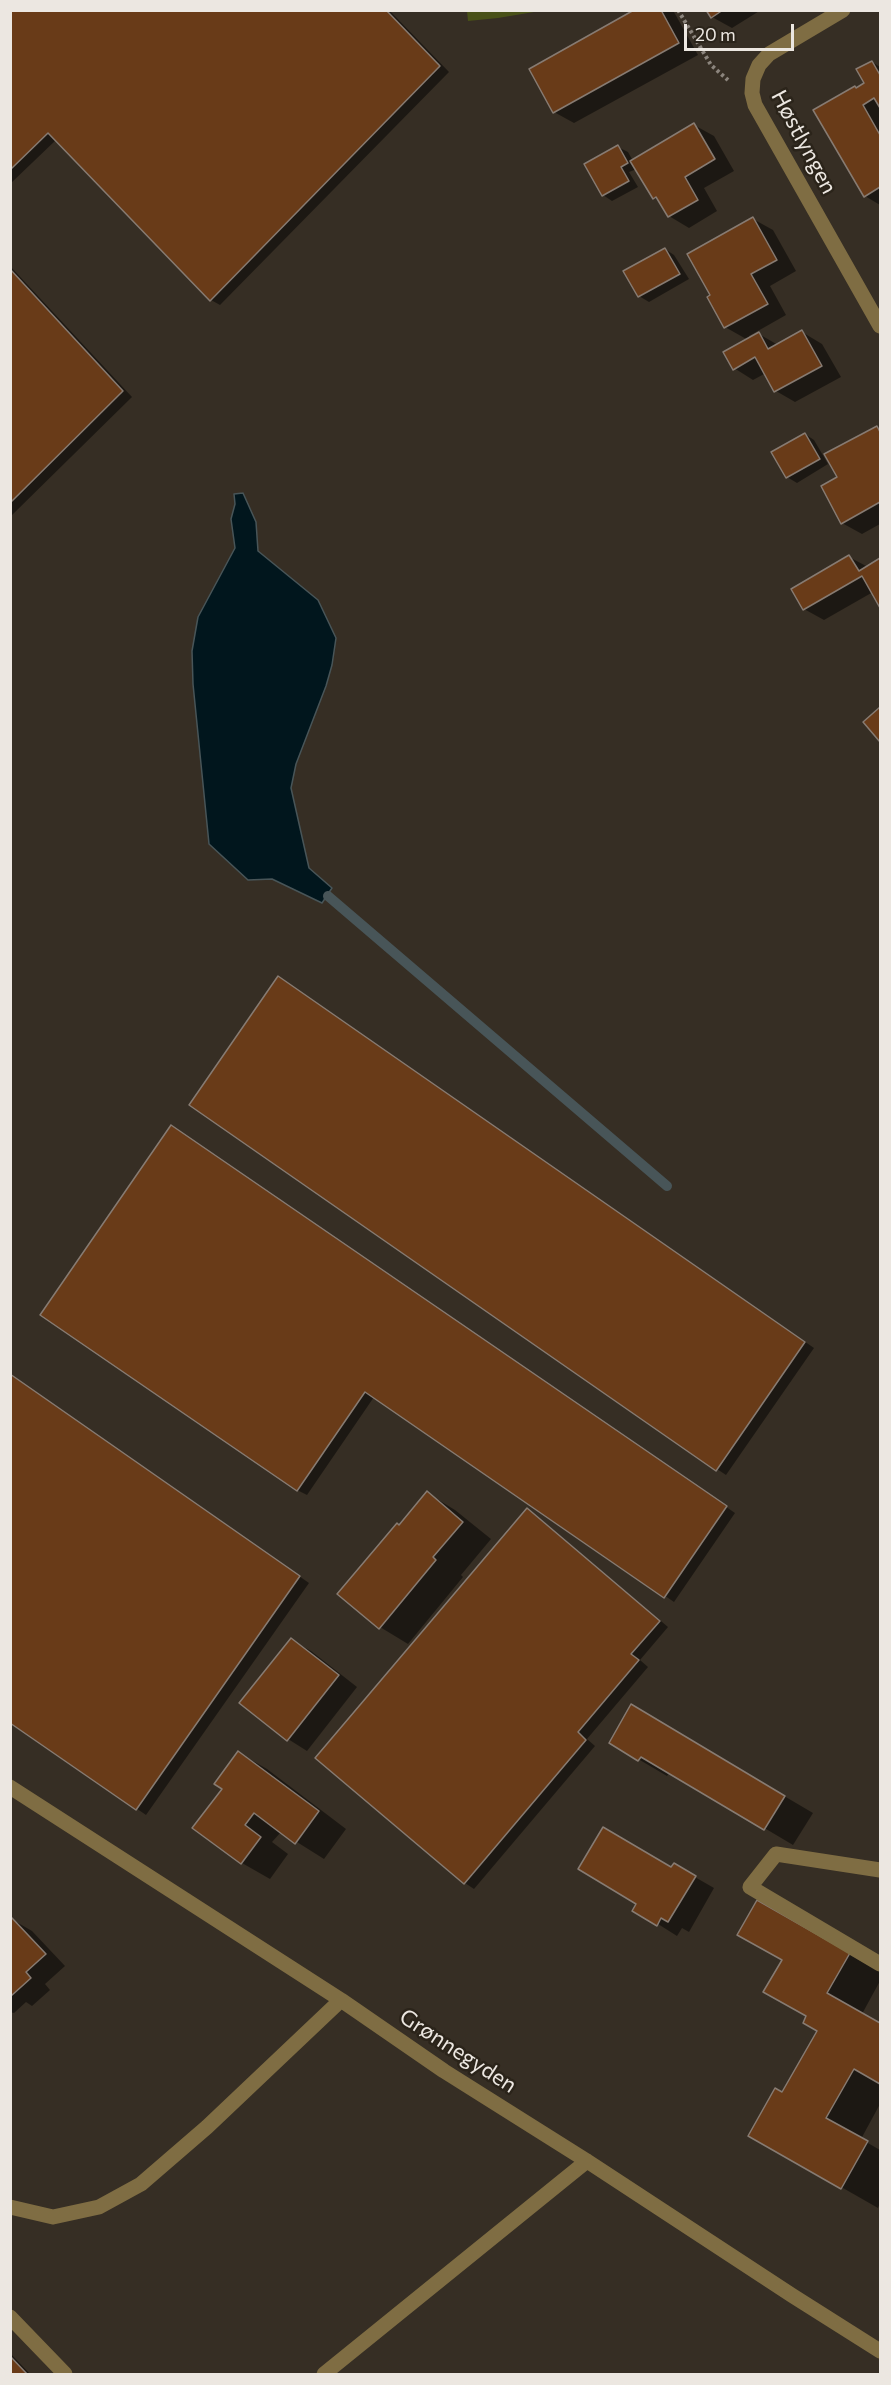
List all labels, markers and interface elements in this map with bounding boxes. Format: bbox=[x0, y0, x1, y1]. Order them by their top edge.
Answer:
scale bar bbox=[687, 12, 796, 50]
text: 20 m bbox=[695, 23, 736, 45]
street label: Høstlyngen bbox=[766, 86, 842, 198]
street label: Grønnegyden bbox=[394, 2003, 522, 2099]

